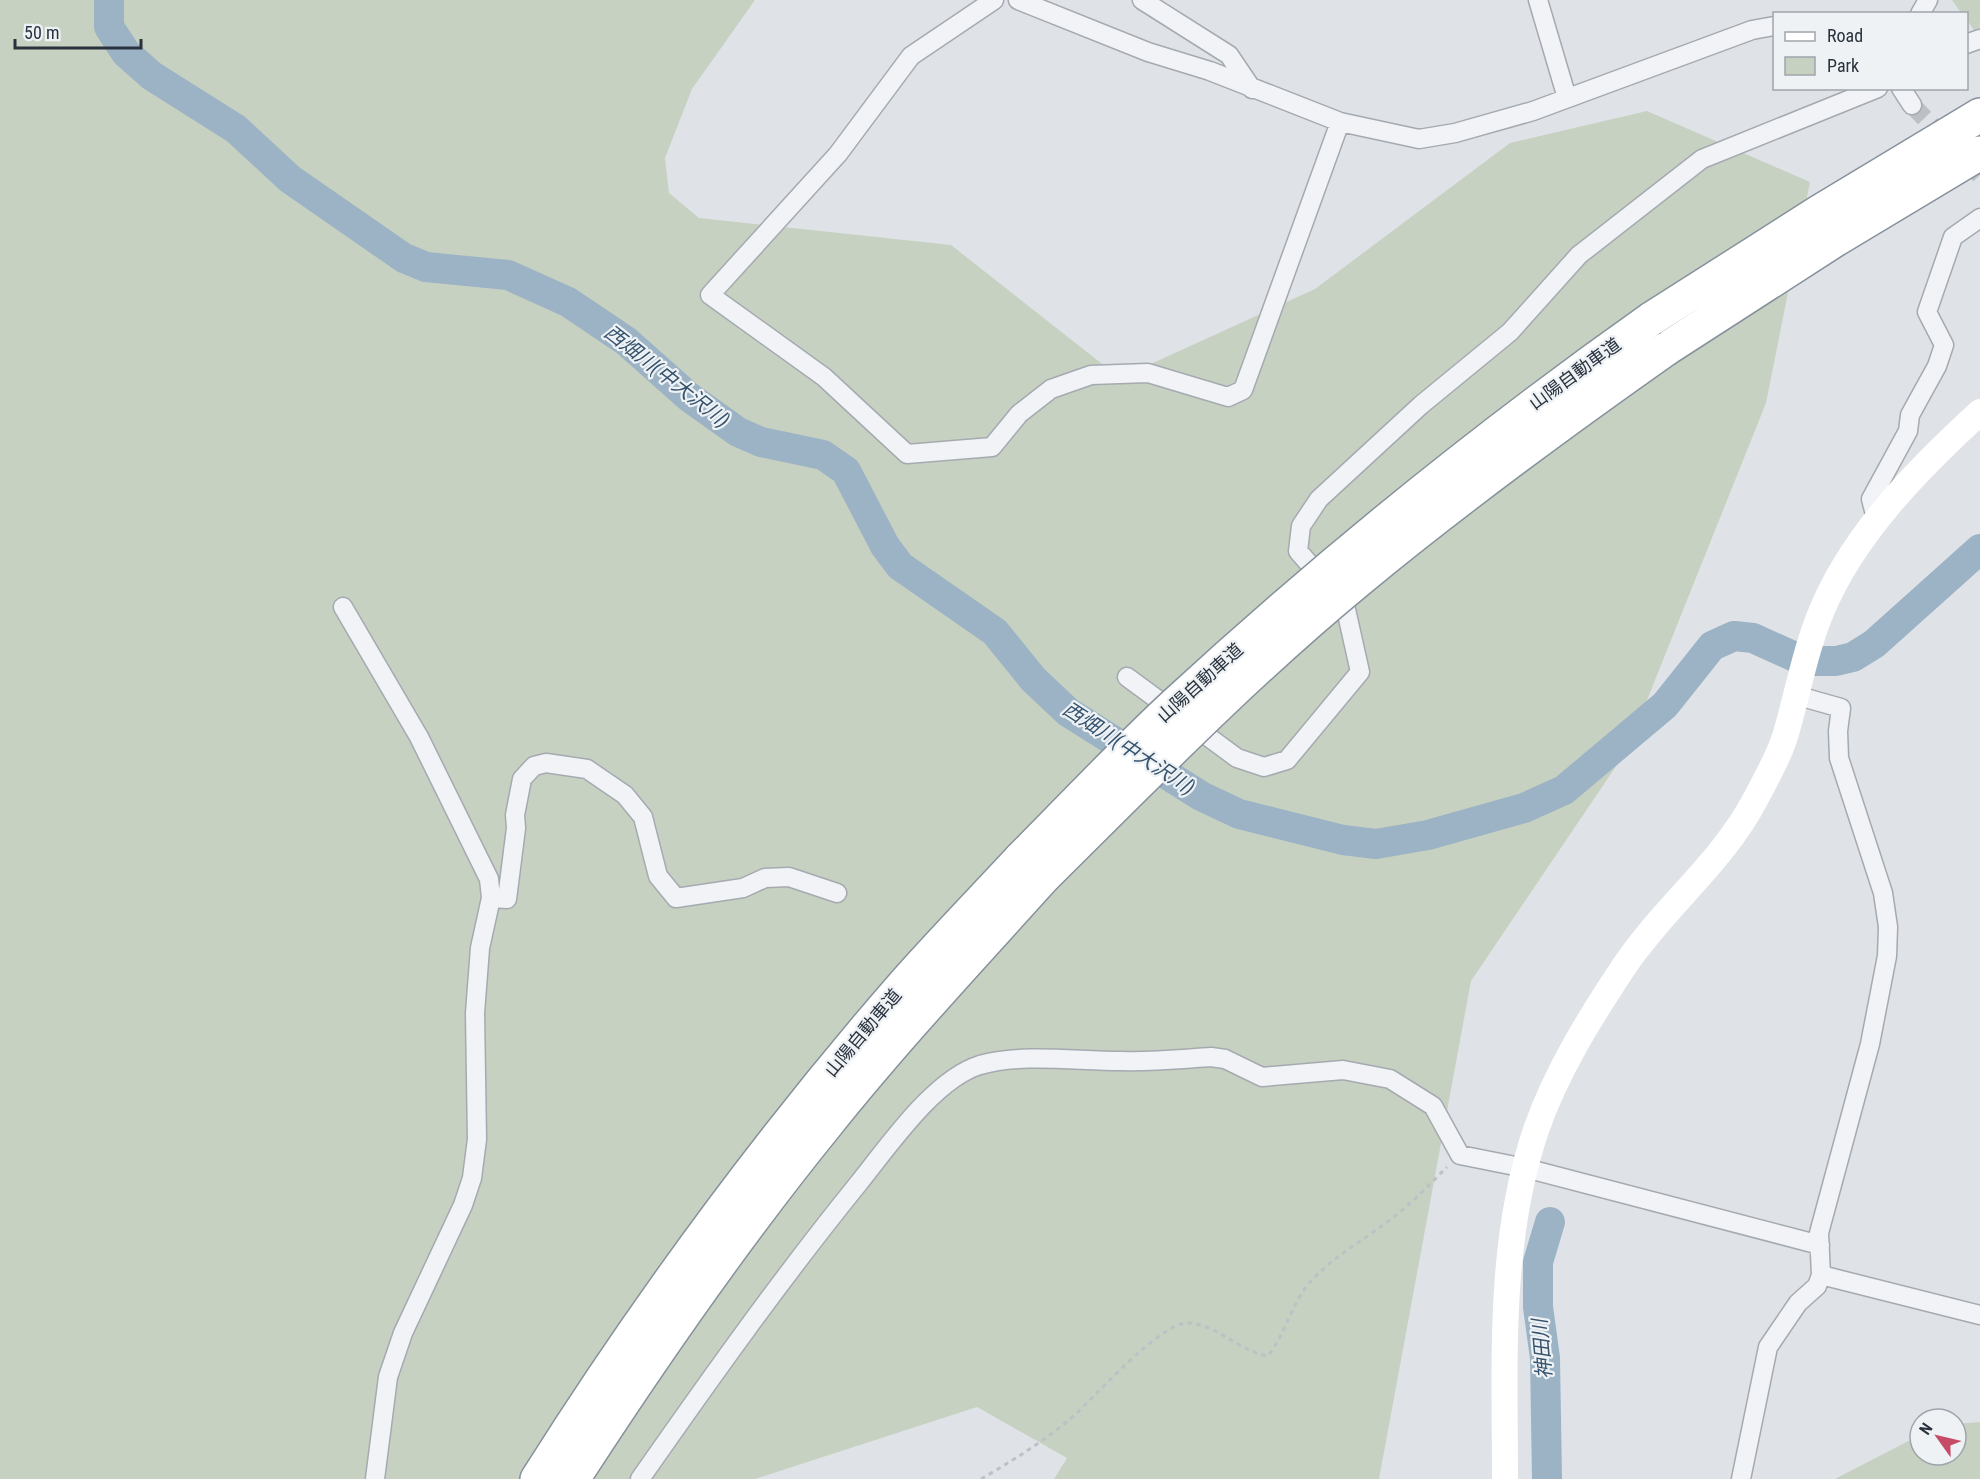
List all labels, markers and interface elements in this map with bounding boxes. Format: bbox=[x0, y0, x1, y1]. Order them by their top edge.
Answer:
scale bar bbox=[15, 12, 141, 50]
legend bbox=[1773, 12, 1968, 90]
text: 50 m bbox=[24, 22, 59, 43]
text: Road bbox=[1827, 25, 1863, 46]
text: Park bbox=[1827, 55, 1859, 76]
water label: 西畑川(中大沢川) bbox=[600, 320, 734, 432]
street label: 山陽自動車道 bbox=[1525, 333, 1625, 414]
street label: 山陽自動車道 bbox=[1153, 639, 1247, 727]
water label: 西畑川(中大沢川) bbox=[1059, 696, 1199, 800]
street label: 山陽自動車道 bbox=[820, 985, 905, 1081]
water label: 神田川 bbox=[1527, 1316, 1557, 1380]
north arrow bbox=[1908, 1407, 1968, 1467]
text: N bbox=[1915, 1420, 1937, 1438]

